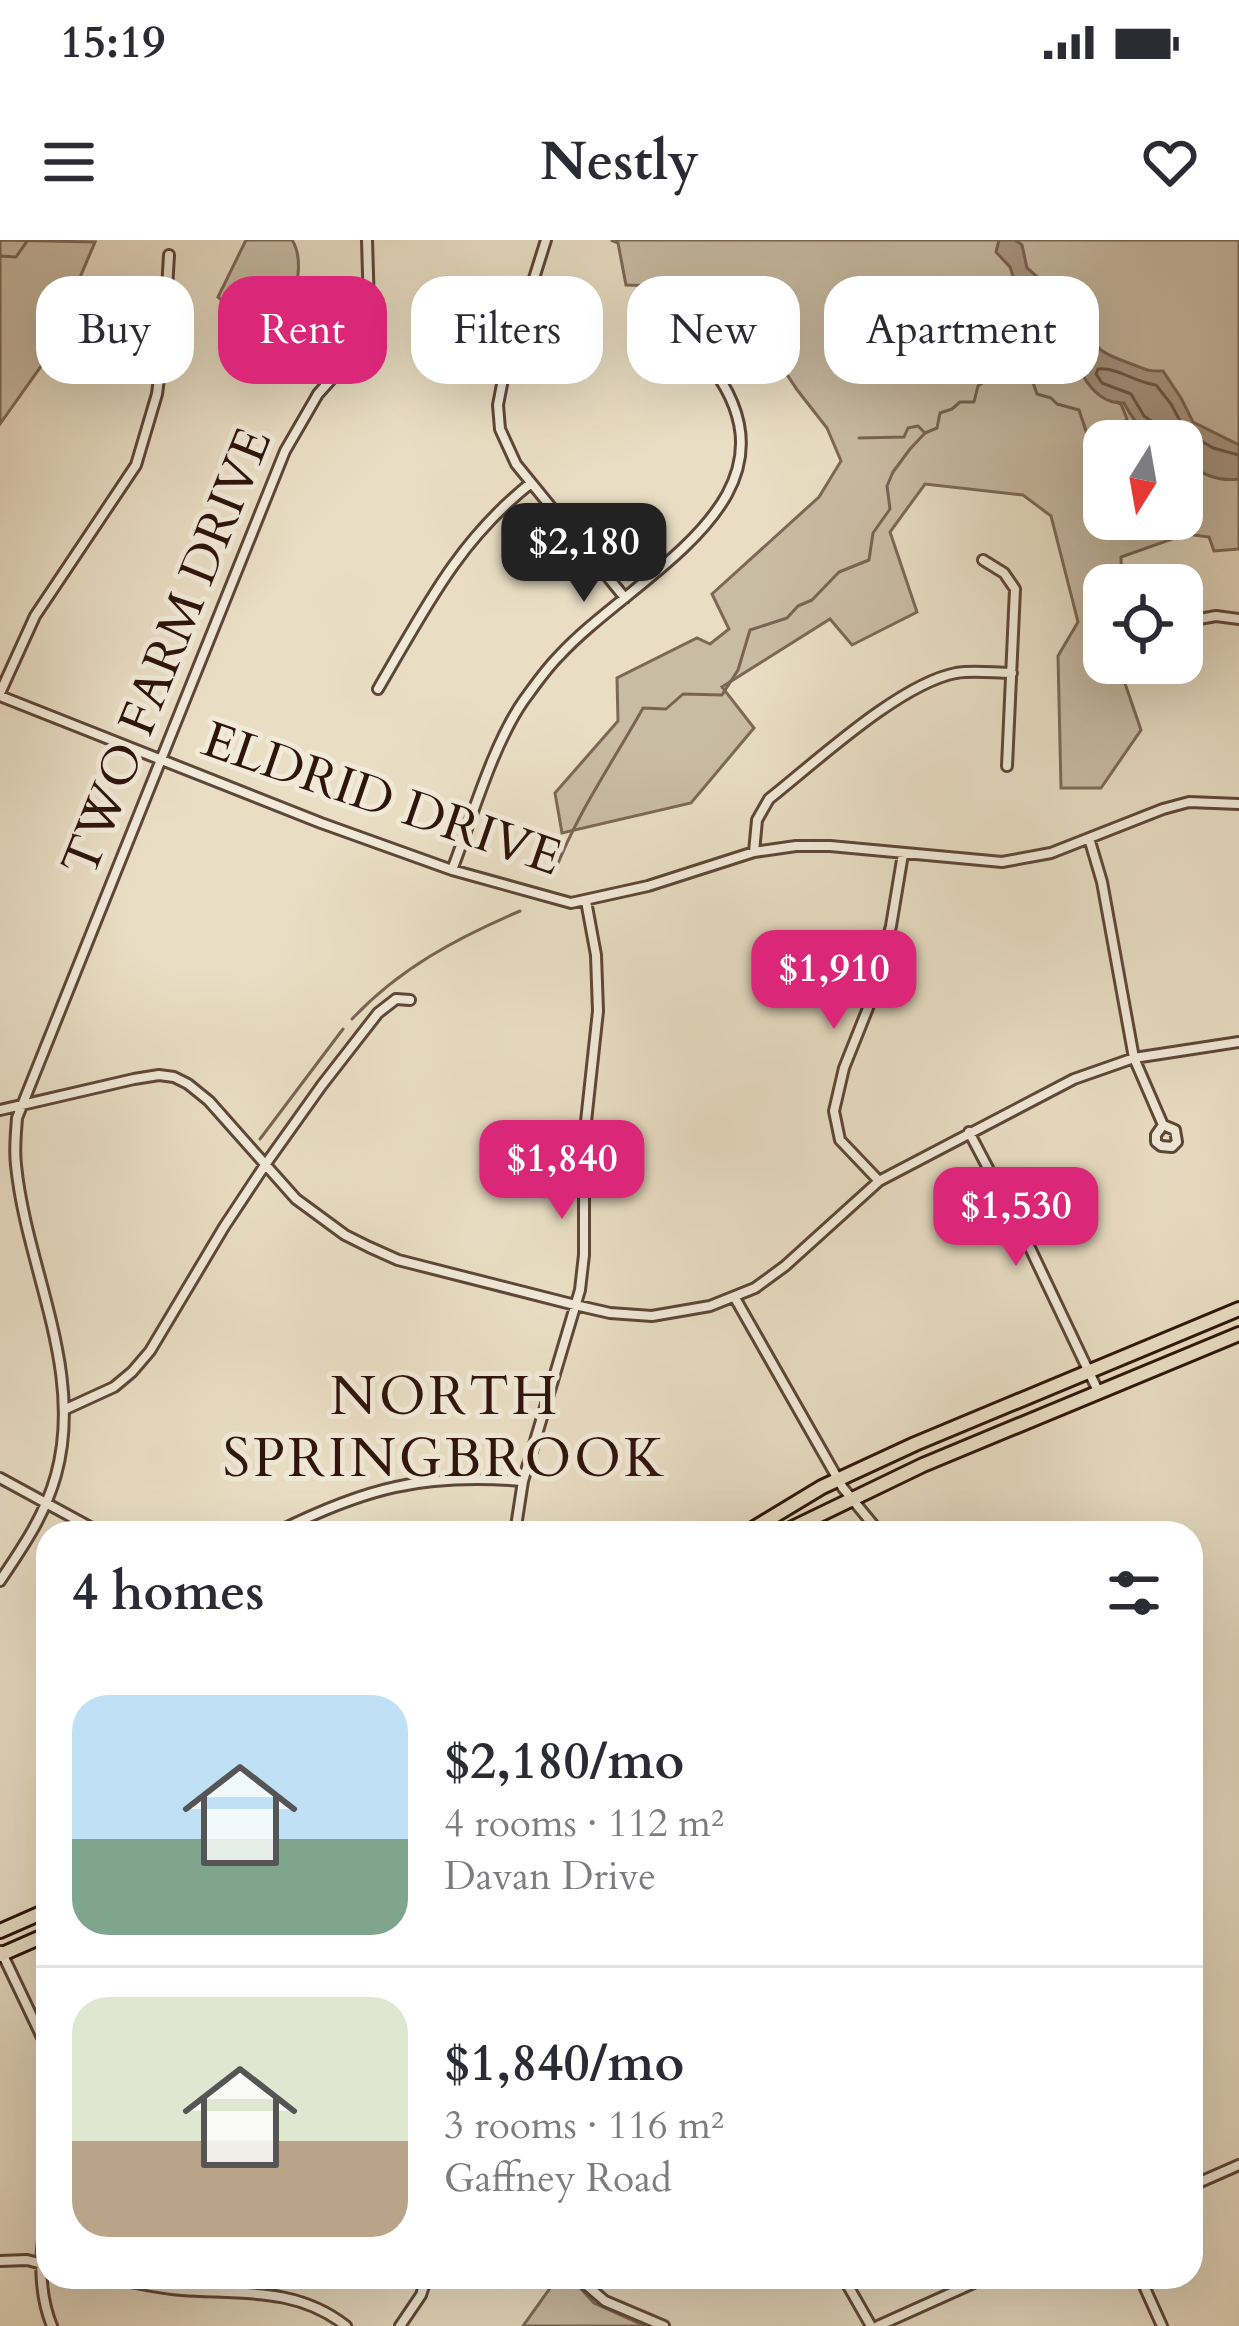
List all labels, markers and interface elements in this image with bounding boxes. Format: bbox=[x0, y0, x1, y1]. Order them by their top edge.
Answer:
text: 15:19 bbox=[60, 12, 165, 73]
text: Nestly bbox=[540, 126, 699, 199]
icon: menu bbox=[36, 129, 102, 195]
icon: heart bbox=[1137, 129, 1203, 195]
chip: Buy bbox=[36, 276, 194, 384]
chip: Rent bbox=[218, 276, 387, 384]
chip: Filters bbox=[411, 276, 603, 384]
chip: New bbox=[627, 276, 800, 384]
chip: Apartment bbox=[824, 276, 1099, 384]
street label: TWO FARM DRIVE bbox=[45, 418, 289, 886]
north arrow bbox=[1083, 420, 1203, 540]
map controls bbox=[1083, 420, 1203, 684]
pin: $2,180 bbox=[486, 503, 682, 605]
text: $2,180 bbox=[528, 515, 640, 568]
button: locate bbox=[1083, 564, 1203, 684]
street label: ELDRID DRIVE bbox=[193, 705, 571, 893]
pin: $1,910 bbox=[736, 930, 932, 1032]
text: $1,910 bbox=[778, 942, 890, 995]
pin: $1,840 bbox=[464, 1120, 660, 1222]
text: $1,840 bbox=[506, 1132, 618, 1185]
pin: $1,530 bbox=[918, 1167, 1114, 1269]
text: $1,530 bbox=[960, 1179, 1072, 1232]
district label: NORTH SPRINGBROOK bbox=[223, 1361, 667, 1496]
text: 4 homes bbox=[72, 1558, 264, 1628]
icon: filters bbox=[1101, 1560, 1167, 1626]
text: $2,180/mo bbox=[444, 1727, 684, 1797]
icon: home bbox=[168, 1743, 312, 1887]
text: 4 rooms · 112 m² bbox=[444, 1797, 724, 1850]
text: Davan Drive bbox=[444, 1850, 656, 1903]
text: $1,840/mo bbox=[444, 2029, 684, 2099]
icon: home bbox=[168, 2045, 312, 2189]
text: 3 rooms · 116 m² bbox=[444, 2099, 724, 2152]
text: Gaffney Road bbox=[444, 2152, 672, 2205]

